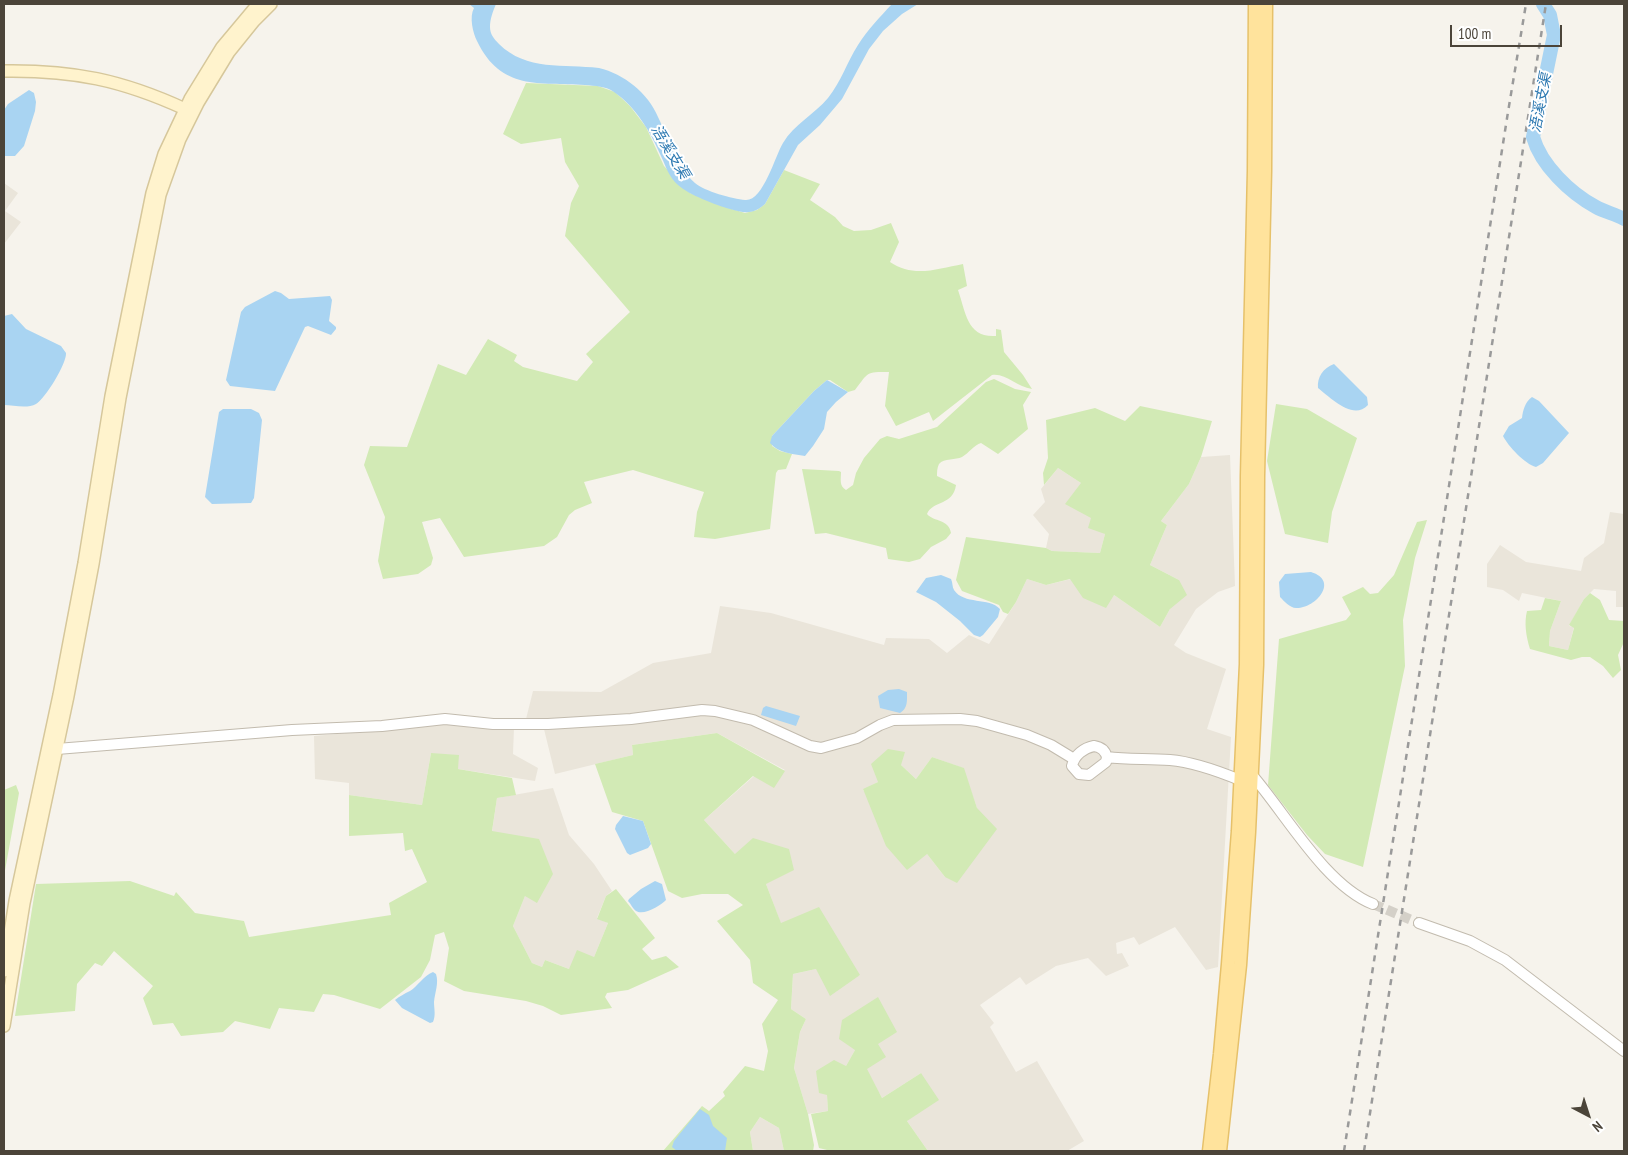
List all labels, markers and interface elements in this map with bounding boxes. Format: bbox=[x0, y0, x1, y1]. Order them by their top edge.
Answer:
scale bar bbox=[1453, 15, 1566, 47]
text: 100 m bbox=[1458, 24, 1491, 43]
water label: 浯溪支渠 bbox=[1526, 72, 1556, 134]
water label: 浯溪支渠 bbox=[647, 122, 693, 182]
north arrow bbox=[1563, 1090, 1613, 1140]
text: N bbox=[1589, 1117, 1606, 1136]

